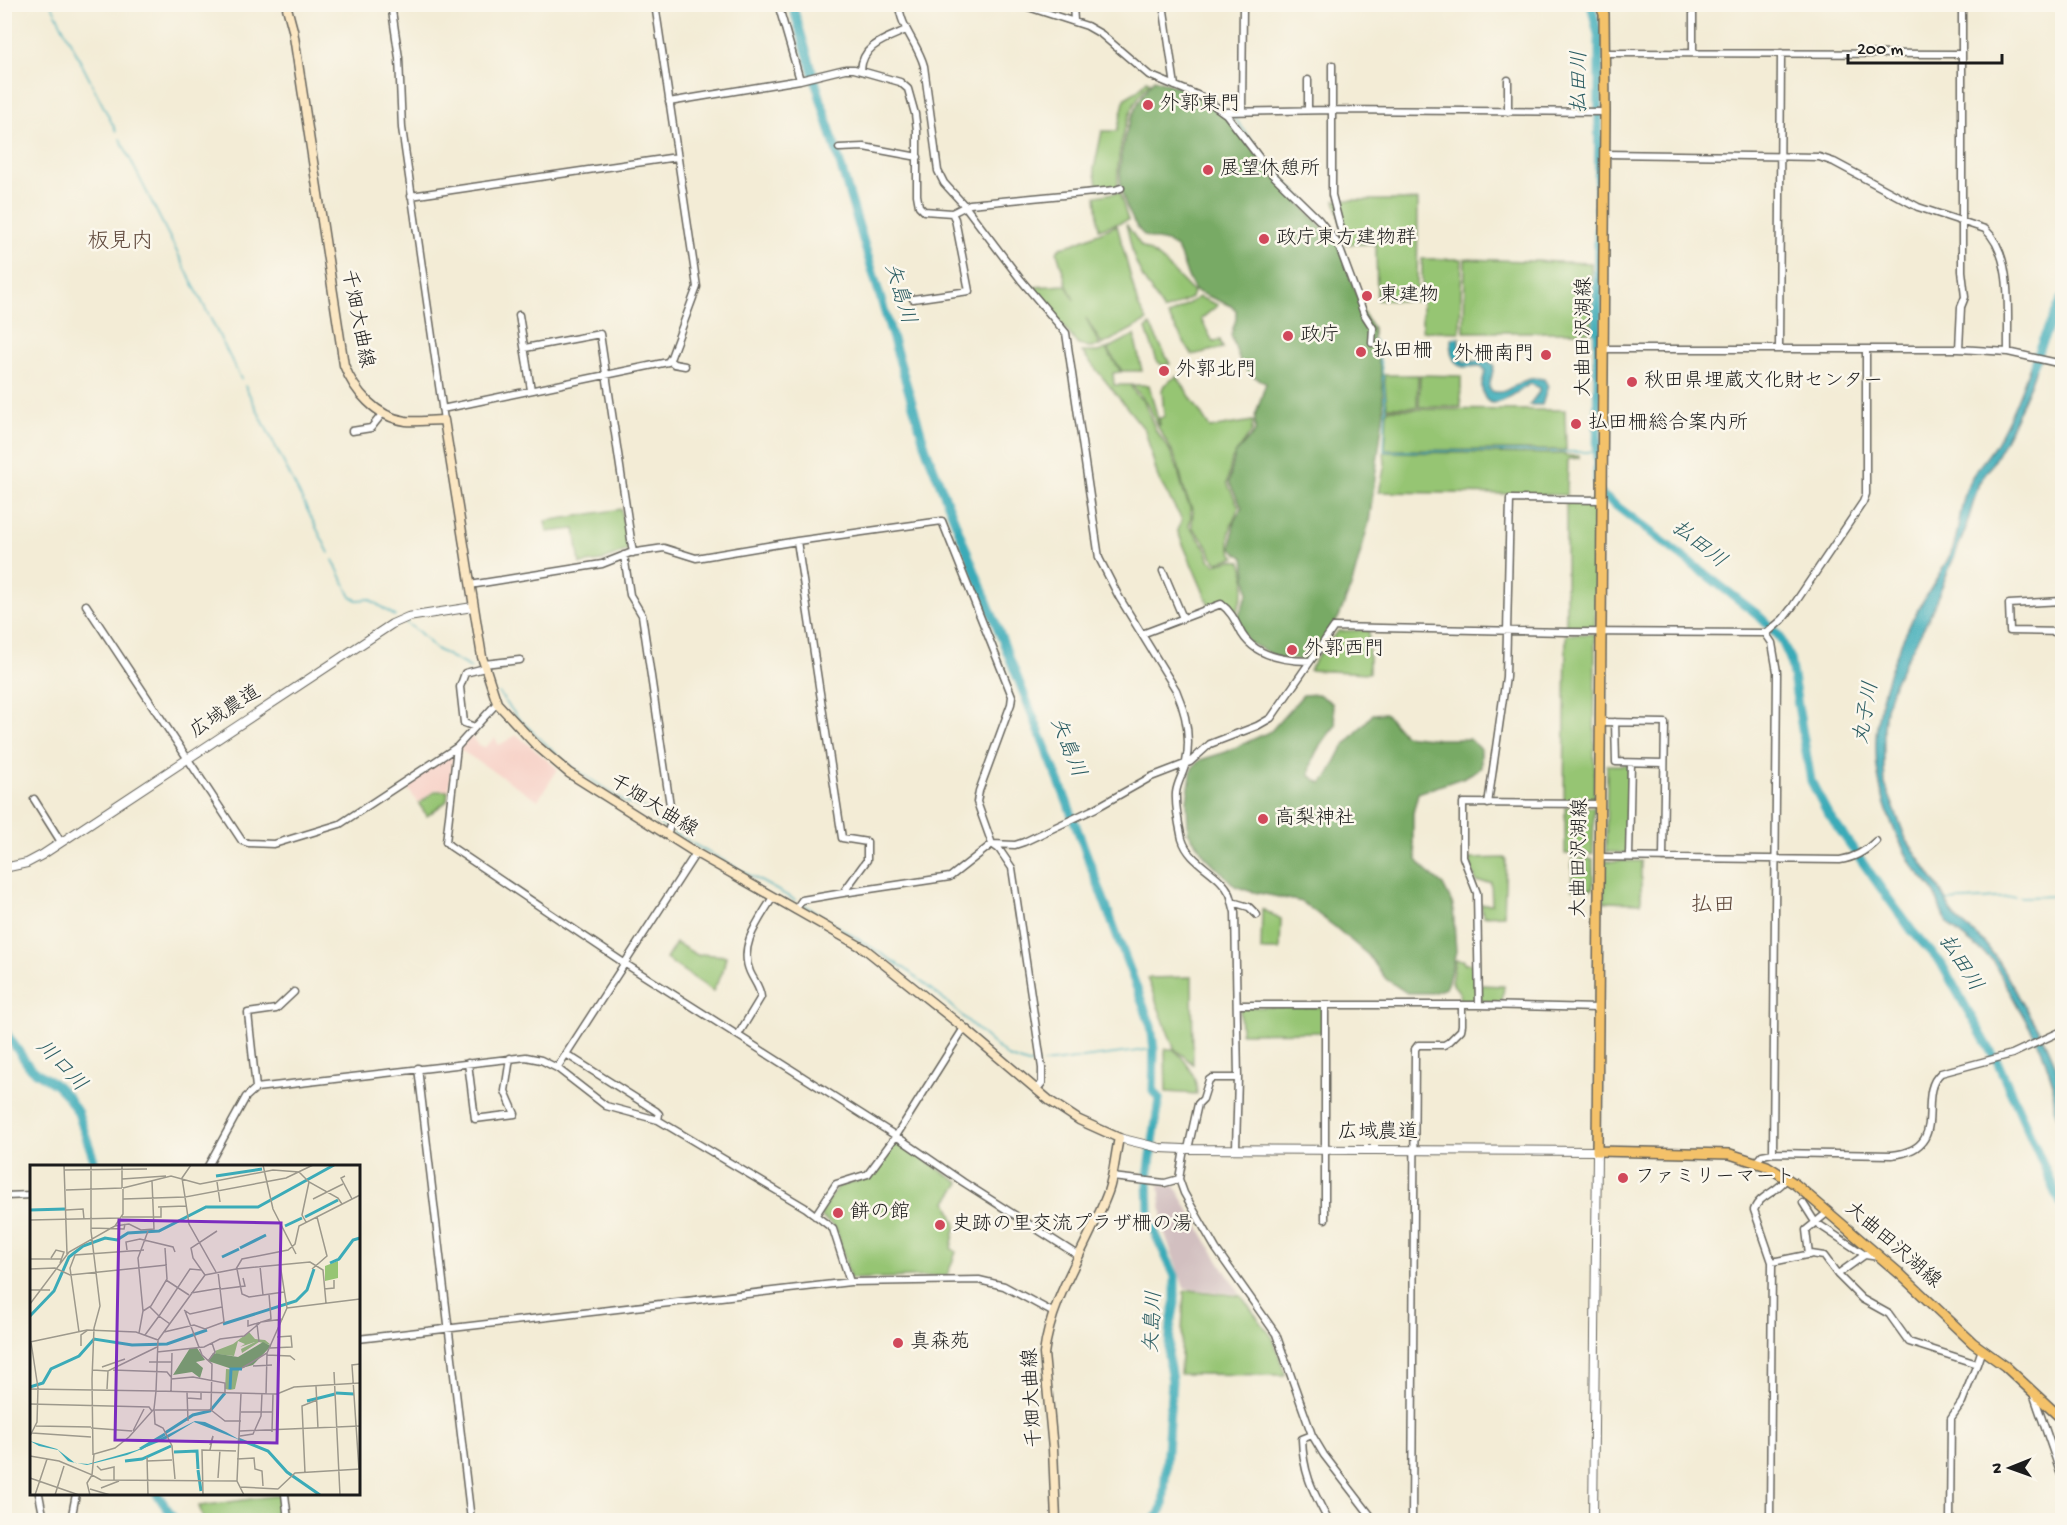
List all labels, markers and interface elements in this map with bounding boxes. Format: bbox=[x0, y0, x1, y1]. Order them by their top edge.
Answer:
scale bar bbox=[1848, 27, 2002, 65]
text: 200 m bbox=[1857, 40, 1904, 61]
water label: 払田川 bbox=[1568, 51, 1594, 114]
place label: 外郭東門 bbox=[1160, 92, 1240, 117]
marker: 外郭東門 bbox=[1141, 98, 1155, 112]
place label: 展望休憩所 bbox=[1220, 157, 1320, 182]
marker: 展望休憩所 bbox=[1201, 163, 1215, 177]
place label: 政庁東方建物群 bbox=[1276, 226, 1416, 251]
district label: 板見内 bbox=[87, 229, 153, 256]
marker: 政庁東方建物群 bbox=[1257, 232, 1271, 246]
water label: 矢島川 bbox=[877, 260, 921, 328]
street label: 千畑大曲線 bbox=[335, 268, 378, 370]
street label: 大曲田沢湖線 bbox=[1573, 277, 1597, 397]
place label: 東建物 bbox=[1379, 283, 1439, 308]
marker: 東建物 bbox=[1360, 289, 1374, 303]
place label: 政庁 bbox=[1300, 323, 1340, 348]
marker: 政庁 bbox=[1281, 329, 1295, 343]
place label: 払田柵 bbox=[1373, 340, 1433, 364]
place label: 外柵南門 bbox=[1454, 342, 1534, 367]
marker: 払田柵 bbox=[1354, 345, 1368, 359]
marker: 外柵南門 bbox=[1539, 348, 1553, 362]
place label: 外郭北門 bbox=[1176, 358, 1256, 383]
marker: 外郭北門 bbox=[1157, 364, 1171, 378]
place label: 秋田県埋蔵文化財センター bbox=[1644, 369, 1883, 394]
marker: 秋田県埋蔵文化財センター bbox=[1625, 375, 1639, 389]
place label: 払田柵総合案内所 bbox=[1588, 411, 1748, 436]
marker: 払田柵総合案内所 bbox=[1569, 417, 1583, 431]
water label: 払田川 bbox=[1665, 516, 1731, 575]
place label: 外郭西門 bbox=[1304, 637, 1384, 662]
marker: 外郭西門 bbox=[1285, 643, 1299, 657]
street label: 広域農道 bbox=[185, 680, 266, 744]
water label: 丸子川 bbox=[1849, 680, 1886, 746]
water label: 矢島川 bbox=[1043, 713, 1091, 782]
street label: 千畑大曲線 bbox=[605, 770, 702, 843]
street label: 大曲田沢湖線 bbox=[1567, 798, 1594, 918]
place label: 高梨神社 bbox=[1275, 806, 1355, 831]
marker: 高梨神社 bbox=[1256, 812, 1270, 826]
district label: 払田 bbox=[1691, 893, 1735, 920]
water label: 払田川 bbox=[1931, 930, 1987, 997]
water label: 川口川 bbox=[29, 1035, 92, 1098]
street label: 広域農道 bbox=[1338, 1120, 1418, 1145]
inset map bbox=[30, 1165, 360, 1495]
place label: ファミリーマート bbox=[1635, 1167, 1795, 1190]
marker: ファミリーマート bbox=[1616, 1171, 1630, 1185]
street label: 大曲田沢湖線 bbox=[1839, 1197, 1945, 1294]
place label: 餅の館 bbox=[850, 1201, 910, 1225]
marker: 餅の館 bbox=[831, 1206, 845, 1220]
place label: 史跡の里交流プラザ柵の湯 bbox=[952, 1212, 1192, 1237]
marker: 史跡の里交流プラザ柵の湯 bbox=[933, 1218, 947, 1232]
water label: 矢島川 bbox=[1139, 1290, 1169, 1354]
place label: 真森苑 bbox=[910, 1330, 970, 1355]
marker: 真森苑 bbox=[891, 1336, 905, 1350]
street label: 千畑大曲線 bbox=[1019, 1347, 1048, 1449]
north arrow bbox=[1980, 1438, 2040, 1498]
text: N bbox=[1989, 1462, 2008, 1474]

